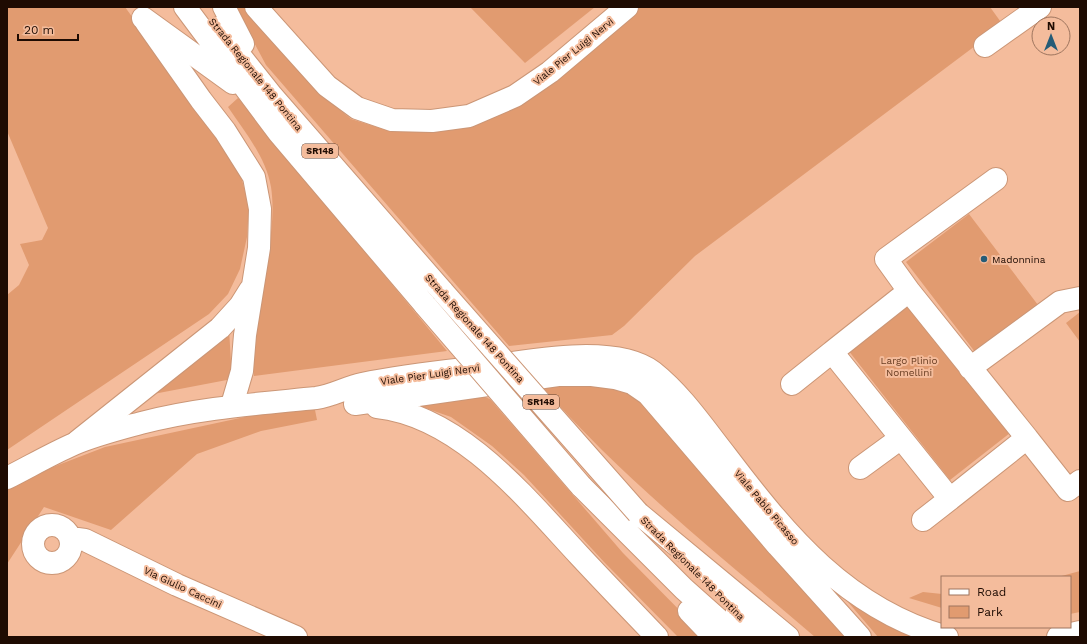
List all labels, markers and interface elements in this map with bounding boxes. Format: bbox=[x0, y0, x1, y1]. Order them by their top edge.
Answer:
scale bar bbox=[18, 16, 78, 42]
street label: Strada Regionale 148 Pontina bbox=[207, 16, 305, 133]
street label: Viale Pier Luigi Nervi bbox=[531, 16, 616, 87]
north arrow bbox=[1031, 16, 1071, 56]
text: N bbox=[1047, 20, 1055, 33]
text: 20 m bbox=[24, 23, 54, 37]
road number: SR148 bbox=[302, 144, 338, 158]
marker: Madonnina bbox=[979, 254, 989, 264]
place label: Madonnina bbox=[992, 254, 1046, 265]
street label: Strada Regionale 148 Pontina bbox=[423, 272, 526, 385]
park label: Largo Plinio Nomellini bbox=[881, 355, 937, 378]
street label: Viale Pier Luigi Nervi bbox=[380, 362, 480, 387]
road number: SR148 bbox=[523, 395, 559, 409]
street label: Viale Pablo Picasso bbox=[732, 468, 801, 547]
street label: Strada Regionale 148 Pontina bbox=[639, 514, 747, 623]
street label: Via Giulio Caccini bbox=[142, 565, 223, 610]
legend bbox=[941, 576, 1071, 628]
text: Road bbox=[977, 585, 1006, 599]
text: Park bbox=[977, 605, 1003, 619]

